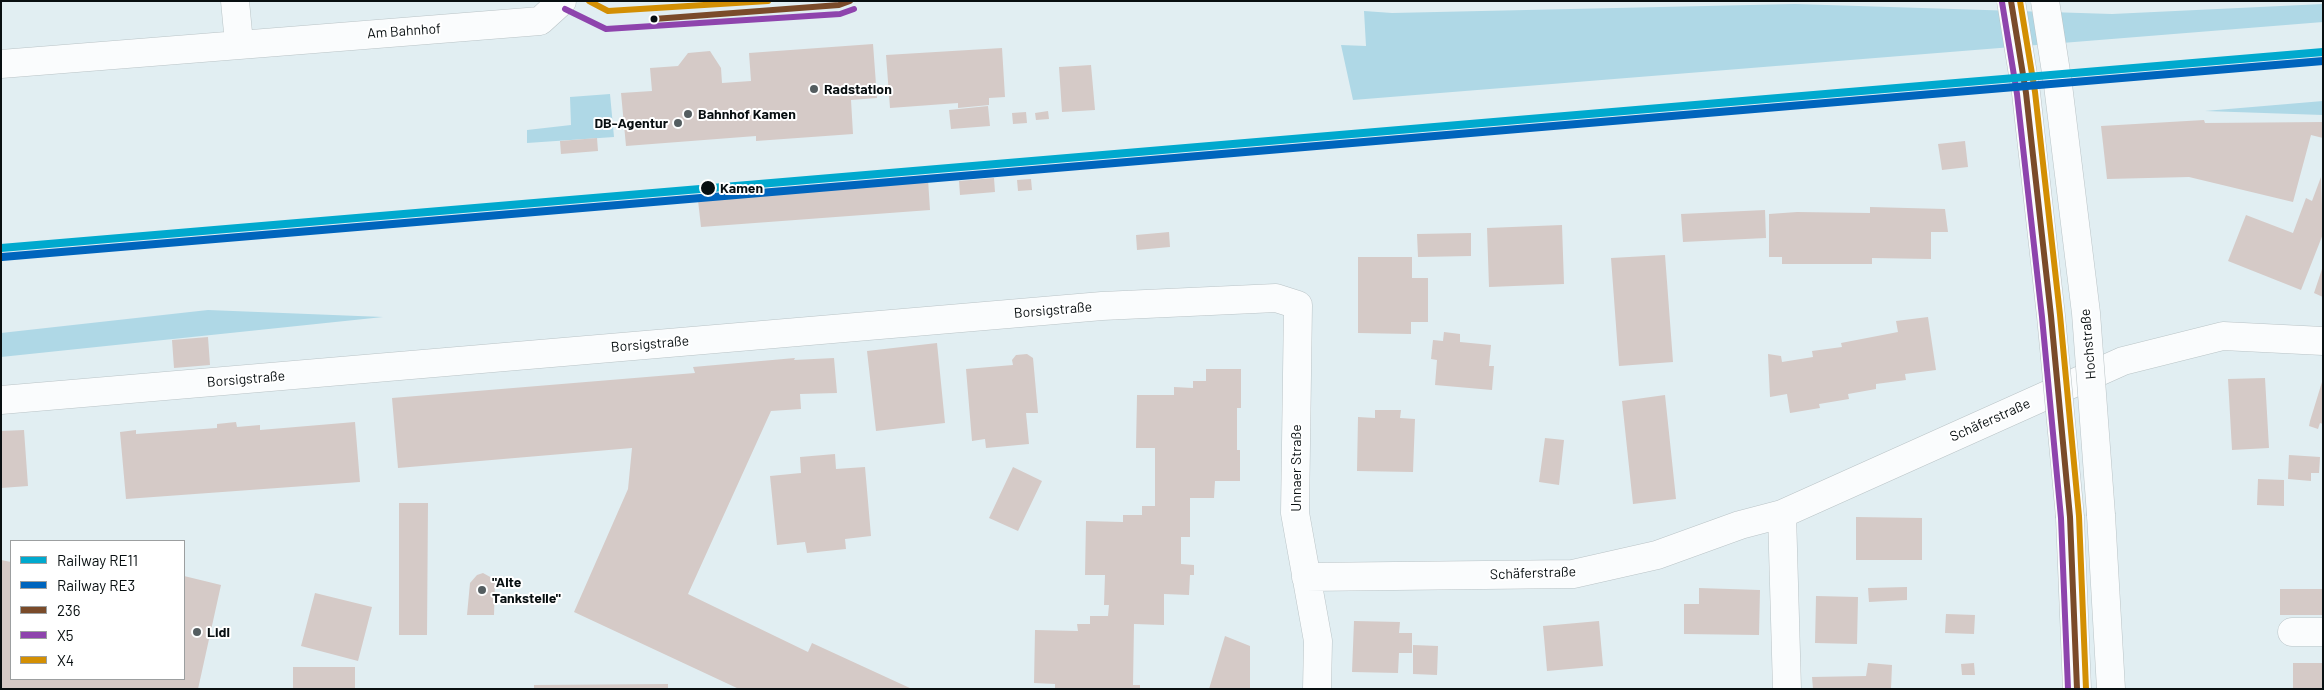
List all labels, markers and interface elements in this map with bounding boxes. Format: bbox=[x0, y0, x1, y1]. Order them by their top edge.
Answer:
unlabelled marker bbox=[649, 14, 659, 24]
street label: Am Bahnhof bbox=[367, 20, 441, 42]
place label: Radstation bbox=[824, 81, 892, 97]
marker: Radstation bbox=[808, 83, 820, 95]
place label: Bahnhof Kamen bbox=[698, 106, 796, 122]
marker: Bahnhof Kamen bbox=[682, 108, 694, 120]
place label: DB-Agentur bbox=[594, 115, 668, 131]
marker: DB-Agentur bbox=[672, 117, 684, 129]
marker: Kamen bbox=[699, 179, 717, 197]
place label: Kamen bbox=[720, 180, 763, 196]
street label: Borsigstraße bbox=[1013, 298, 1093, 322]
street label: Hochstraße bbox=[2077, 308, 2099, 380]
street label: Borsigstraße bbox=[610, 332, 690, 356]
street label: Borsigstraße bbox=[206, 367, 286, 391]
street label: Schäferstraße bbox=[1947, 395, 2033, 445]
street label: Unnaer Straße bbox=[1288, 424, 1304, 512]
legend bbox=[10, 540, 185, 680]
text: Railway RE11 bbox=[57, 551, 138, 569]
street label: Schäferstraße bbox=[1490, 563, 1576, 583]
place label: "Alte Tankstelle" bbox=[492, 574, 561, 606]
text: Railway RE3 bbox=[57, 576, 135, 594]
marker: "Alte Tankstelle" bbox=[476, 584, 488, 596]
text: 236 bbox=[57, 601, 80, 619]
place label: Lidl bbox=[207, 624, 230, 640]
text: X5 bbox=[57, 626, 74, 644]
marker: Lidl bbox=[191, 626, 203, 638]
text: X4 bbox=[57, 651, 74, 669]

